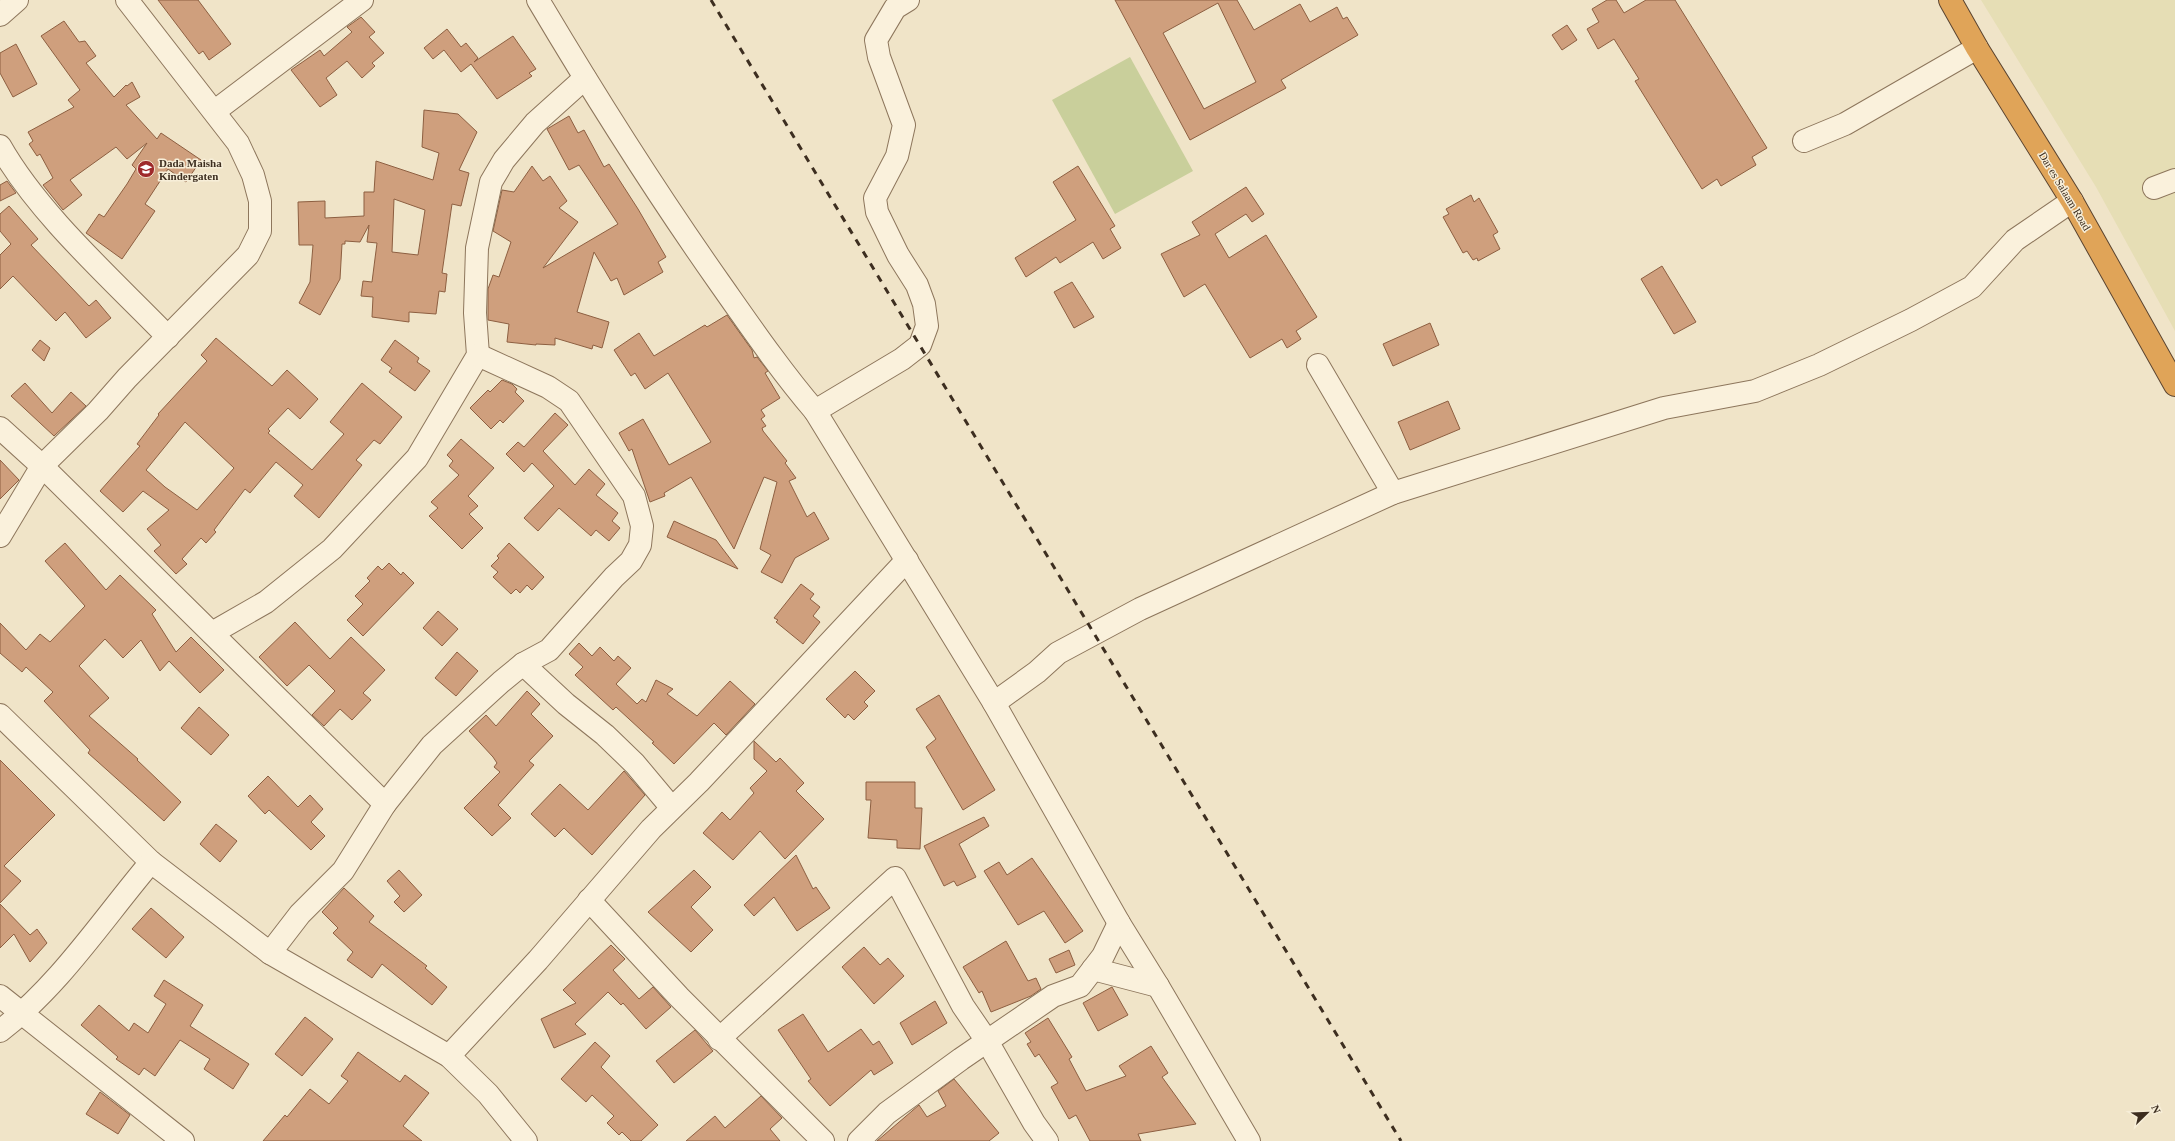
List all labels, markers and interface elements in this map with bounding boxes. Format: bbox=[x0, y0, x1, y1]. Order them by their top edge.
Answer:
street label: Dar es Salaam Road bbox=[2037, 150, 2093, 233]
place label: Dada Maisha Kindergaten bbox=[159, 157, 222, 182]
school or university icon: Dada Maisha Kindergaten bbox=[136, 159, 156, 179]
north arrow bbox=[2127, 1093, 2167, 1133]
text: N bbox=[2149, 1103, 2163, 1115]

